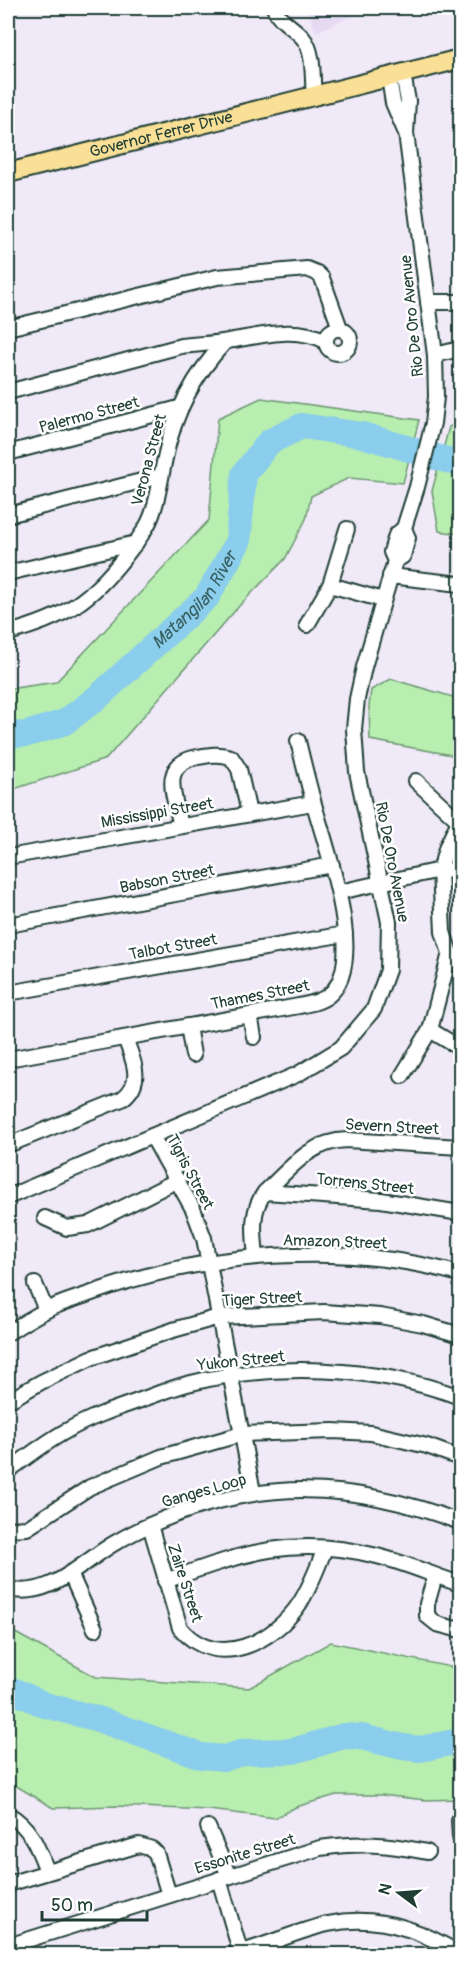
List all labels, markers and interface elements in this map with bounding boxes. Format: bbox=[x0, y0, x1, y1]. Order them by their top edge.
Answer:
street label: Governor Ferrer Drive bbox=[88, 107, 235, 162]
street label: Rio De Oro Avenue bbox=[396, 254, 428, 378]
street label: Palermo Street bbox=[37, 392, 142, 438]
street label: Verona Street bbox=[127, 411, 171, 508]
water label: Matangilan River bbox=[147, 545, 243, 654]
street label: Mississippi Street bbox=[99, 793, 215, 833]
street label: Rio De Oro Avenue bbox=[371, 800, 414, 924]
street label: Babson Street bbox=[118, 860, 216, 898]
street label: Talbot Street bbox=[127, 929, 219, 965]
street label: Thames Street bbox=[209, 976, 311, 1014]
street label: Severn Street bbox=[345, 1115, 440, 1139]
street label: Tigris Street bbox=[162, 1131, 218, 1214]
street label: Torrens Street bbox=[315, 1169, 415, 1199]
street label: Amazon Street bbox=[282, 1230, 388, 1254]
street label: Tiger Street bbox=[221, 1287, 303, 1311]
street label: Yukon Street bbox=[195, 1346, 286, 1376]
street label: Ganges Loop bbox=[159, 1469, 249, 1513]
street label: Zaire Street bbox=[163, 1541, 207, 1625]
street label: Essonite Street bbox=[192, 1829, 298, 1879]
north arrow bbox=[369, 1863, 429, 1923]
text: N bbox=[374, 1881, 397, 1897]
scale bar bbox=[42, 1884, 147, 1922]
text: 50 m bbox=[51, 1894, 93, 1917]

